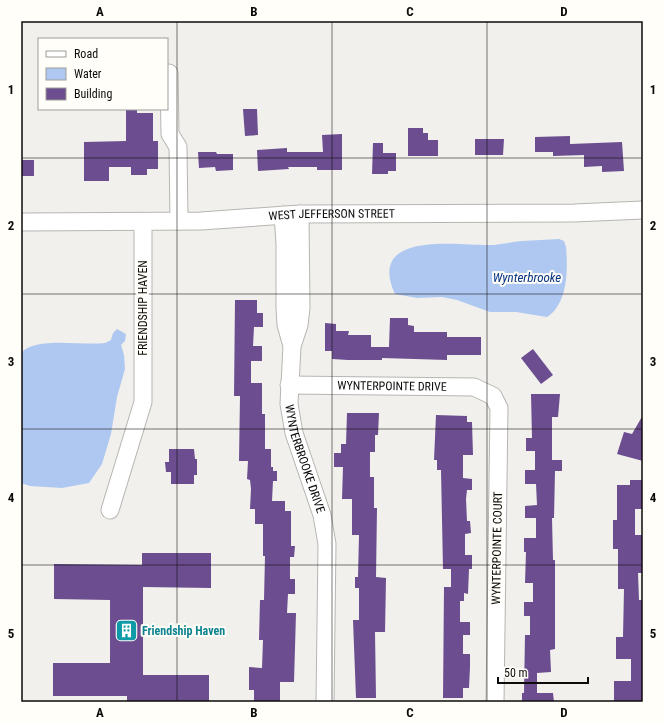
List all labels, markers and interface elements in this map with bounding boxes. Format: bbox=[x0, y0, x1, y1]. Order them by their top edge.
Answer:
text: A bbox=[96, 4, 104, 19]
text: B bbox=[250, 4, 258, 19]
text: C bbox=[406, 4, 414, 19]
text: D bbox=[560, 4, 568, 19]
legend bbox=[38, 38, 168, 110]
text: Road bbox=[74, 47, 98, 61]
text: Water bbox=[74, 67, 102, 81]
text: 1 bbox=[8, 82, 14, 97]
text: 1 bbox=[650, 82, 656, 97]
text: Building bbox=[74, 87, 112, 101]
street label: WEST JEFFERSON STREET bbox=[268, 207, 395, 223]
text: 2 bbox=[8, 218, 15, 233]
text: 2 bbox=[650, 218, 657, 233]
street label: FRIENDSHIP HAVEN bbox=[136, 260, 150, 356]
water label: Wynterbrooke bbox=[493, 270, 561, 285]
text: 3 bbox=[8, 354, 14, 369]
text: 3 bbox=[650, 354, 656, 369]
street label: WYNTERPOINTE DRIVE bbox=[337, 379, 447, 394]
street label: WYNTERBROOKE DRIVE bbox=[282, 403, 328, 515]
text: 4 bbox=[8, 490, 15, 505]
text: 4 bbox=[650, 490, 657, 505]
street label: WYNTERPOINTE COURT bbox=[489, 491, 505, 605]
building icon: Friendship Haven bbox=[113, 618, 139, 644]
place label: Friendship Haven bbox=[142, 624, 225, 638]
text: 5 bbox=[8, 626, 15, 641]
text: 5 bbox=[650, 626, 657, 641]
scale bar bbox=[498, 659, 588, 685]
text: 50 m bbox=[504, 666, 528, 680]
text: A bbox=[96, 705, 104, 720]
text: B bbox=[250, 705, 258, 720]
text: C bbox=[406, 705, 414, 720]
text: D bbox=[560, 705, 568, 720]

